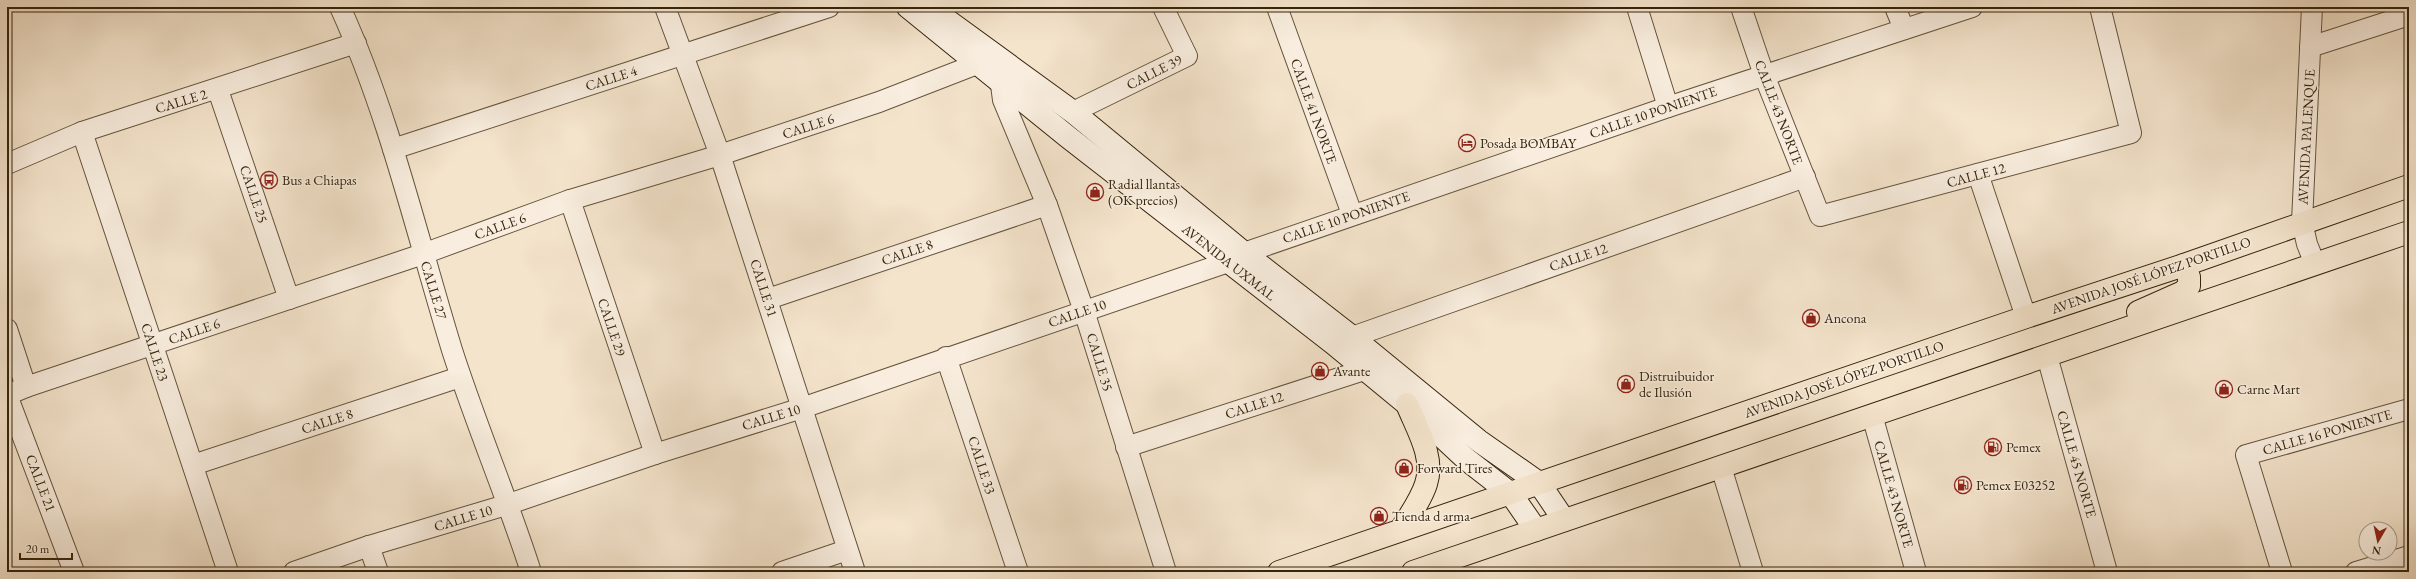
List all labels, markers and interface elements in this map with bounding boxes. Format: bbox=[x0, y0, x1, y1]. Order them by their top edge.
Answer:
street label: CALLE 39 bbox=[1123, 50, 1185, 94]
street label: CALLE 41 NORTE bbox=[1287, 56, 1341, 166]
street label: CALLE 43 NORTE bbox=[1751, 57, 1807, 167]
street label: CALLE 4 bbox=[583, 61, 639, 95]
street label: AVENIDA PALENQUE bbox=[2293, 69, 2319, 206]
street label: CALLE 10 PONIENTE bbox=[1587, 82, 1719, 142]
street label: CALLE 2 bbox=[153, 85, 209, 117]
street label: CALLE 6 bbox=[780, 109, 836, 143]
hotel icon: Posada BOMBAY bbox=[1457, 133, 1477, 153]
place label: Posada BOMBAY bbox=[1480, 134, 1577, 152]
street label: CALLE 12 bbox=[1945, 158, 2008, 191]
street label: CALLE 25 bbox=[236, 163, 272, 225]
bus stop icon: Bus a Chiapas bbox=[259, 170, 279, 190]
place label: Bus a Chiapas bbox=[282, 171, 357, 189]
place label: Radial llantas (OK precios) bbox=[1108, 175, 1181, 209]
shop icon: Radial llantas (OK precios) bbox=[1085, 182, 1105, 202]
street label: CALLE 10 PONIENTE bbox=[1280, 187, 1412, 247]
street label: CALLE 6 bbox=[472, 208, 528, 244]
street label: AVENIDA UXMAL bbox=[1178, 219, 1280, 305]
street label: AVENIDA JOSÉ LÓPEZ PORTILLO bbox=[2048, 232, 2254, 318]
street label: CALLE 8 bbox=[879, 235, 935, 269]
street label: CALLE 12 bbox=[1547, 239, 1610, 275]
street label: CALLE 31 bbox=[746, 257, 782, 319]
street label: CALLE 27 bbox=[417, 259, 451, 322]
street label: CALLE 10 bbox=[1046, 295, 1109, 331]
street label: CALLE 29 bbox=[594, 296, 630, 359]
shop icon: Ancona bbox=[1801, 308, 1821, 328]
place label: Ancona bbox=[1823, 309, 1867, 327]
street label: CALLE 6 bbox=[166, 314, 222, 348]
street label: CALLE 23 bbox=[137, 321, 173, 384]
street label: CALLE 35 bbox=[1083, 331, 1117, 393]
street label: AVENIDA JOSÉ LÓPEZ PORTILLO bbox=[1741, 336, 1947, 422]
shop icon: Avante bbox=[1310, 361, 1330, 381]
place label: Avante bbox=[1332, 362, 1371, 380]
place label: Distruibuidor de Ilusión bbox=[1639, 367, 1714, 401]
shop icon: Distruibuidor de Ilusión bbox=[1616, 374, 1636, 394]
shop icon: Carne Mart bbox=[2214, 379, 2234, 399]
place label: Carne Mart bbox=[2237, 380, 2300, 398]
street label: CALLE 12 bbox=[1223, 387, 1286, 423]
street label: CALLE 10 bbox=[740, 400, 803, 434]
street label: CALLE 8 bbox=[299, 404, 355, 438]
street label: CALLE 16 PONIENTE bbox=[2260, 405, 2394, 459]
street label: CALLE 45 NORTE bbox=[2053, 408, 2101, 520]
street label: CALLE 33 bbox=[964, 434, 1000, 497]
fuel station icon: Pemex bbox=[1983, 437, 2003, 457]
street label: CALLE 43 NORTE bbox=[1870, 438, 1918, 550]
place label: Pemex bbox=[2006, 438, 2041, 456]
street label: CALLE 21 bbox=[22, 452, 60, 514]
shop icon: Forward Tires bbox=[1394, 458, 1414, 478]
place label: Forward Tires bbox=[1417, 459, 1493, 477]
fuel station icon: Pemex E03252 bbox=[1953, 475, 1973, 495]
place label: Pemex E03252 bbox=[1976, 476, 2055, 494]
street label: CALLE 10 bbox=[432, 501, 495, 535]
shop icon: Tienda d arma bbox=[1369, 506, 1389, 526]
place label: Tienda d arma bbox=[1392, 507, 1470, 525]
north arrow bbox=[2358, 521, 2398, 561]
scale bar bbox=[20, 535, 72, 561]
text: 20 m bbox=[26, 541, 50, 557]
text: N bbox=[2371, 543, 2382, 558]

